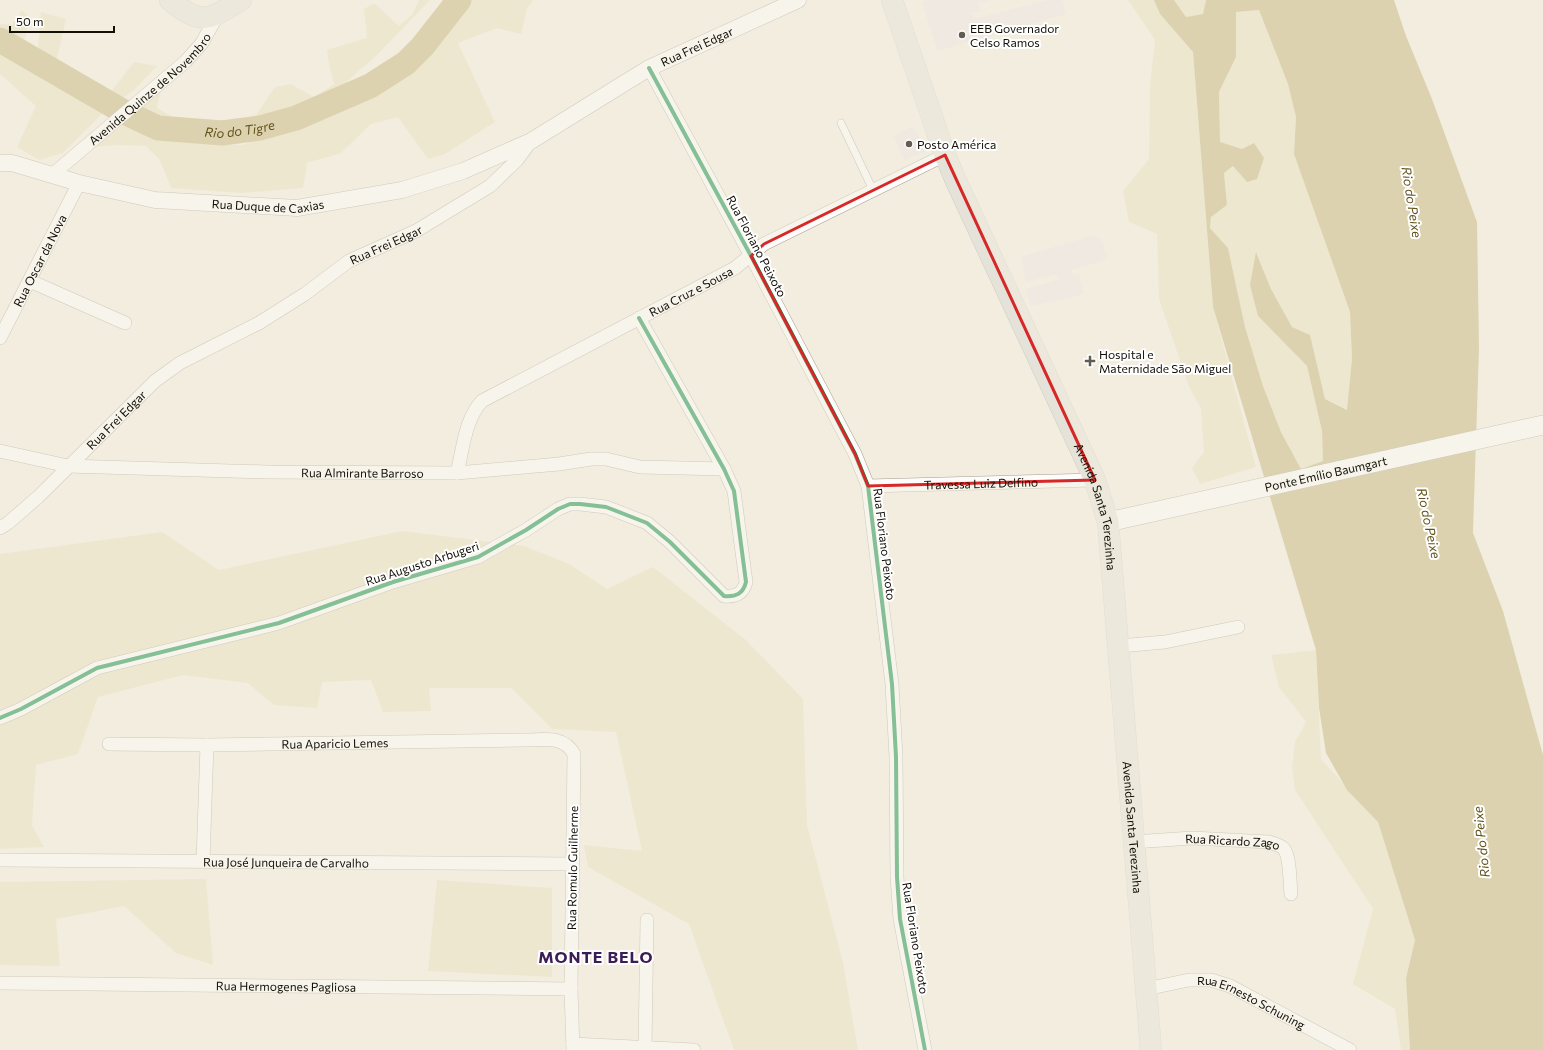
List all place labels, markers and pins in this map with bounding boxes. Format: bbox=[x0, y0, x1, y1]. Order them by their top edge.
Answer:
place label: EEB Governador Celso Ramos bbox=[970, 21, 1059, 49]
marker: EEB Governador Celso Ramos bbox=[957, 30, 967, 40]
place label: Posto América bbox=[917, 137, 996, 151]
marker: Posto América bbox=[904, 139, 914, 149]
place label: Hospital e Maternidade São Miguel bbox=[1099, 347, 1231, 375]
marker: Hospital e Maternidade São Miguel bbox=[1084, 355, 1096, 367]

